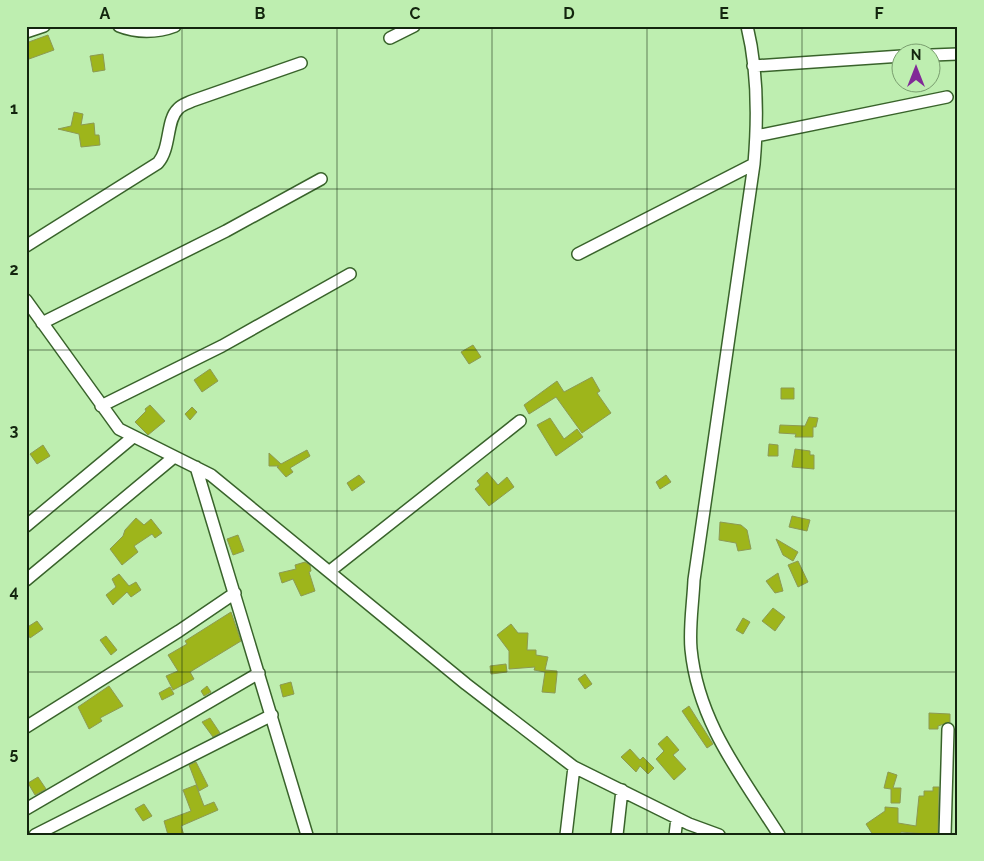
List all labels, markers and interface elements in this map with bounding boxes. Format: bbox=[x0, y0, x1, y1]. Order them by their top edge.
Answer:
text: A bbox=[100, 4, 111, 23]
text: B bbox=[255, 4, 266, 23]
text: C bbox=[410, 4, 421, 23]
text: D bbox=[563, 4, 575, 23]
text: E bbox=[719, 4, 729, 23]
text: F bbox=[874, 4, 884, 23]
north arrow bbox=[892, 42, 942, 92]
text: N bbox=[911, 47, 921, 63]
text: 1 bbox=[10, 99, 18, 118]
text: 2 bbox=[9, 260, 19, 279]
text: 3 bbox=[10, 421, 19, 440]
text: 4 bbox=[9, 582, 19, 601]
text: 5 bbox=[10, 744, 19, 763]

